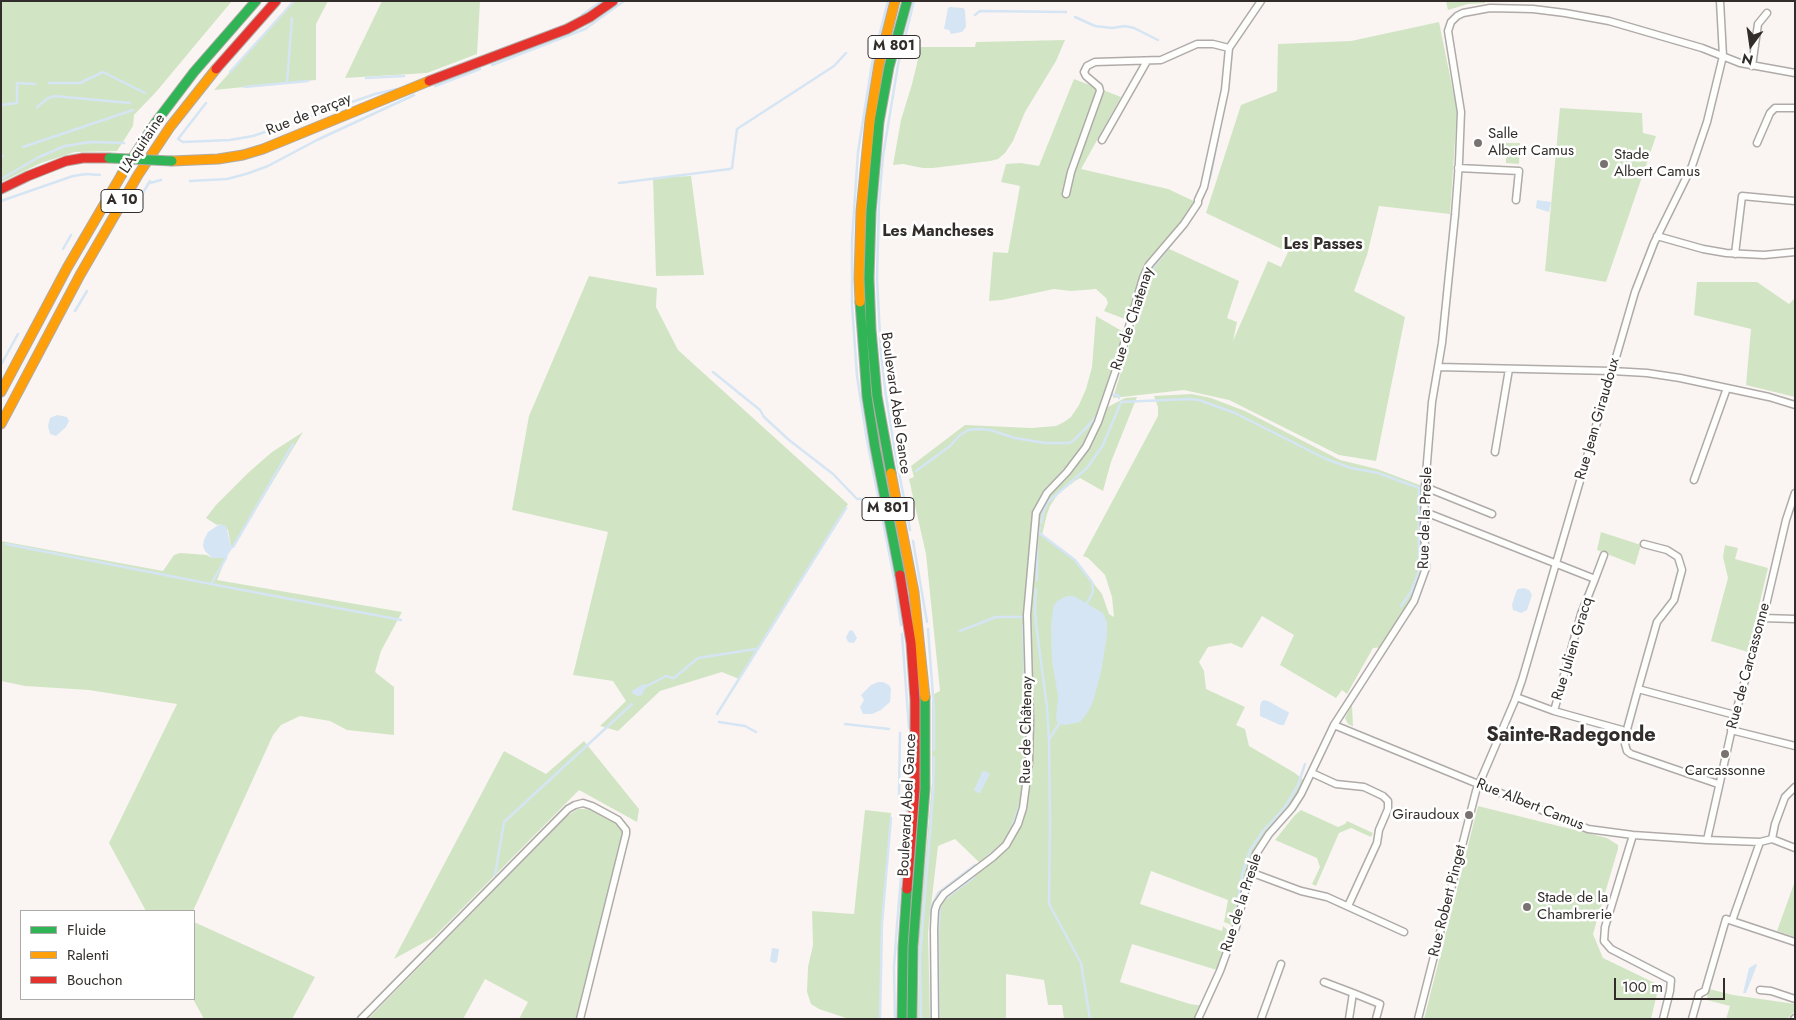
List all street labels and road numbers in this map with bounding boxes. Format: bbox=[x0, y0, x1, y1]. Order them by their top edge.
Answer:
road number: M 801 bbox=[868, 36, 920, 58]
street label: Rue de Parçay bbox=[264, 90, 354, 140]
street label: L'Aquitaine bbox=[117, 111, 169, 177]
road number: A 10 bbox=[101, 190, 143, 212]
street label: Rue de Chatenay bbox=[1108, 265, 1158, 373]
street label: Boulevard Abel Gance bbox=[876, 331, 914, 475]
street label: Rue Jean Giraudoux bbox=[1572, 356, 1624, 482]
street label: Rue de la Presle bbox=[1415, 467, 1437, 569]
road number: M 801 bbox=[862, 498, 914, 520]
street label: Rue Julien Gracq bbox=[1549, 595, 1597, 703]
street label: Rue de Carcassonne bbox=[1724, 601, 1774, 731]
street label: Rue de Châtenay bbox=[1017, 676, 1037, 784]
street label: Boulevard Abel Gance bbox=[895, 733, 921, 877]
street label: Rue Albert Camus bbox=[1474, 775, 1586, 835]
street label: Rue Robert Pinget bbox=[1425, 843, 1471, 959]
street label: Rue de la Presle bbox=[1218, 852, 1266, 954]

